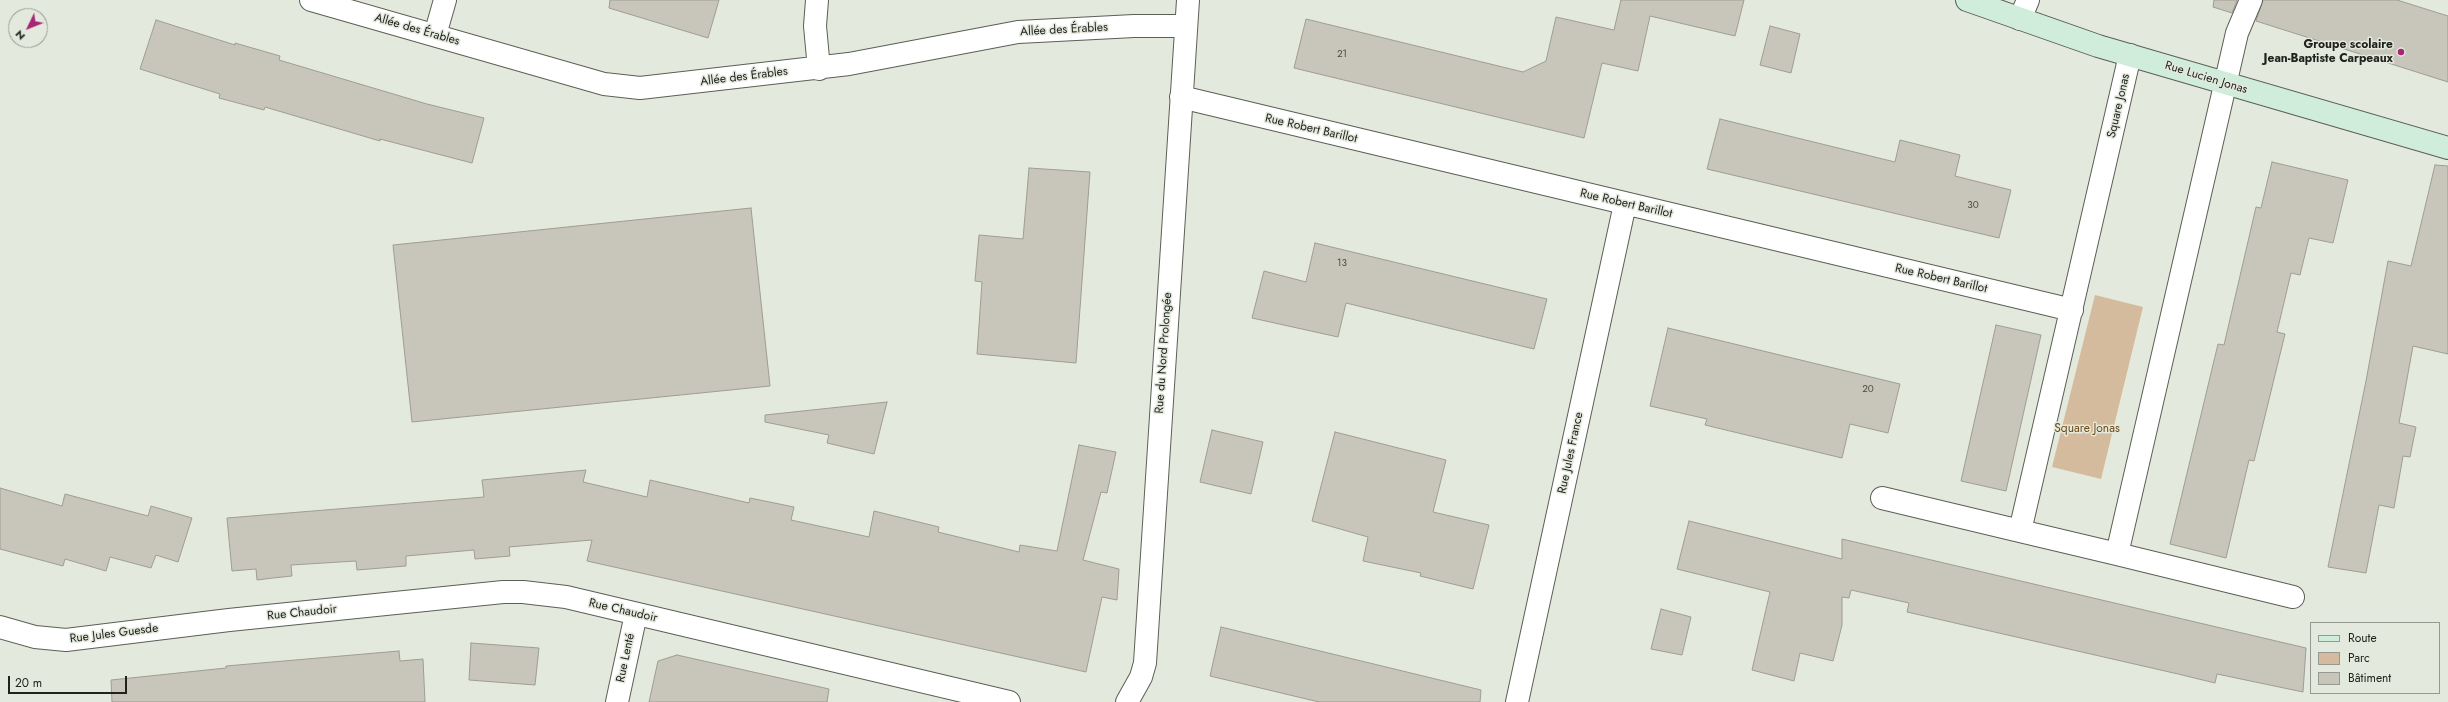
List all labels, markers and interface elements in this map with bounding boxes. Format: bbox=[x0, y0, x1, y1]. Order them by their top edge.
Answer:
north arrow bbox=[8, 8, 48, 48]
street label: Allée des Érables bbox=[373, 11, 461, 49]
street label: Allée des Érables bbox=[1020, 21, 1108, 39]
text: N bbox=[11, 27, 29, 44]
place label: Groupe scolaire Jean-Baptiste Carpeaux bbox=[2264, 38, 2393, 66]
marker: Groupe scolaire Jean-Baptiste Carpeaux bbox=[2396, 47, 2406, 57]
house number: 21 bbox=[1337, 49, 1347, 61]
street label: Rue Lucien Jonas bbox=[2163, 59, 2249, 97]
street label: Allée des Érables bbox=[699, 64, 789, 90]
street label: Square Jonas bbox=[2105, 72, 2133, 140]
street label: Rue Robert Barillot bbox=[1263, 111, 1359, 147]
street label: Rue Robert Barillot bbox=[1578, 186, 1674, 222]
house number: 30 bbox=[1967, 200, 1979, 212]
house number: 13 bbox=[1337, 258, 1347, 270]
street label: Rue Robert Barillot bbox=[1893, 261, 1989, 297]
street label: Rue du Nord Prolongée bbox=[1153, 292, 1175, 414]
house number: 20 bbox=[1862, 384, 1874, 396]
street label: Rue Jules France bbox=[1555, 411, 1587, 495]
park label: Square Jonas bbox=[2054, 422, 2120, 436]
street label: Rue Chaudoir bbox=[587, 596, 659, 626]
street label: Rue Chaudoir bbox=[266, 602, 338, 624]
street label: Rue Jules Guesde bbox=[69, 621, 159, 647]
legend bbox=[2310, 622, 2440, 694]
text: Route bbox=[2348, 629, 2377, 647]
street label: Rue Lenté bbox=[614, 632, 638, 684]
text: Parc bbox=[2348, 649, 2370, 667]
scale bar bbox=[10, 668, 129, 694]
text: Bâtiment bbox=[2348, 669, 2391, 687]
text: 20 m bbox=[15, 674, 42, 692]

